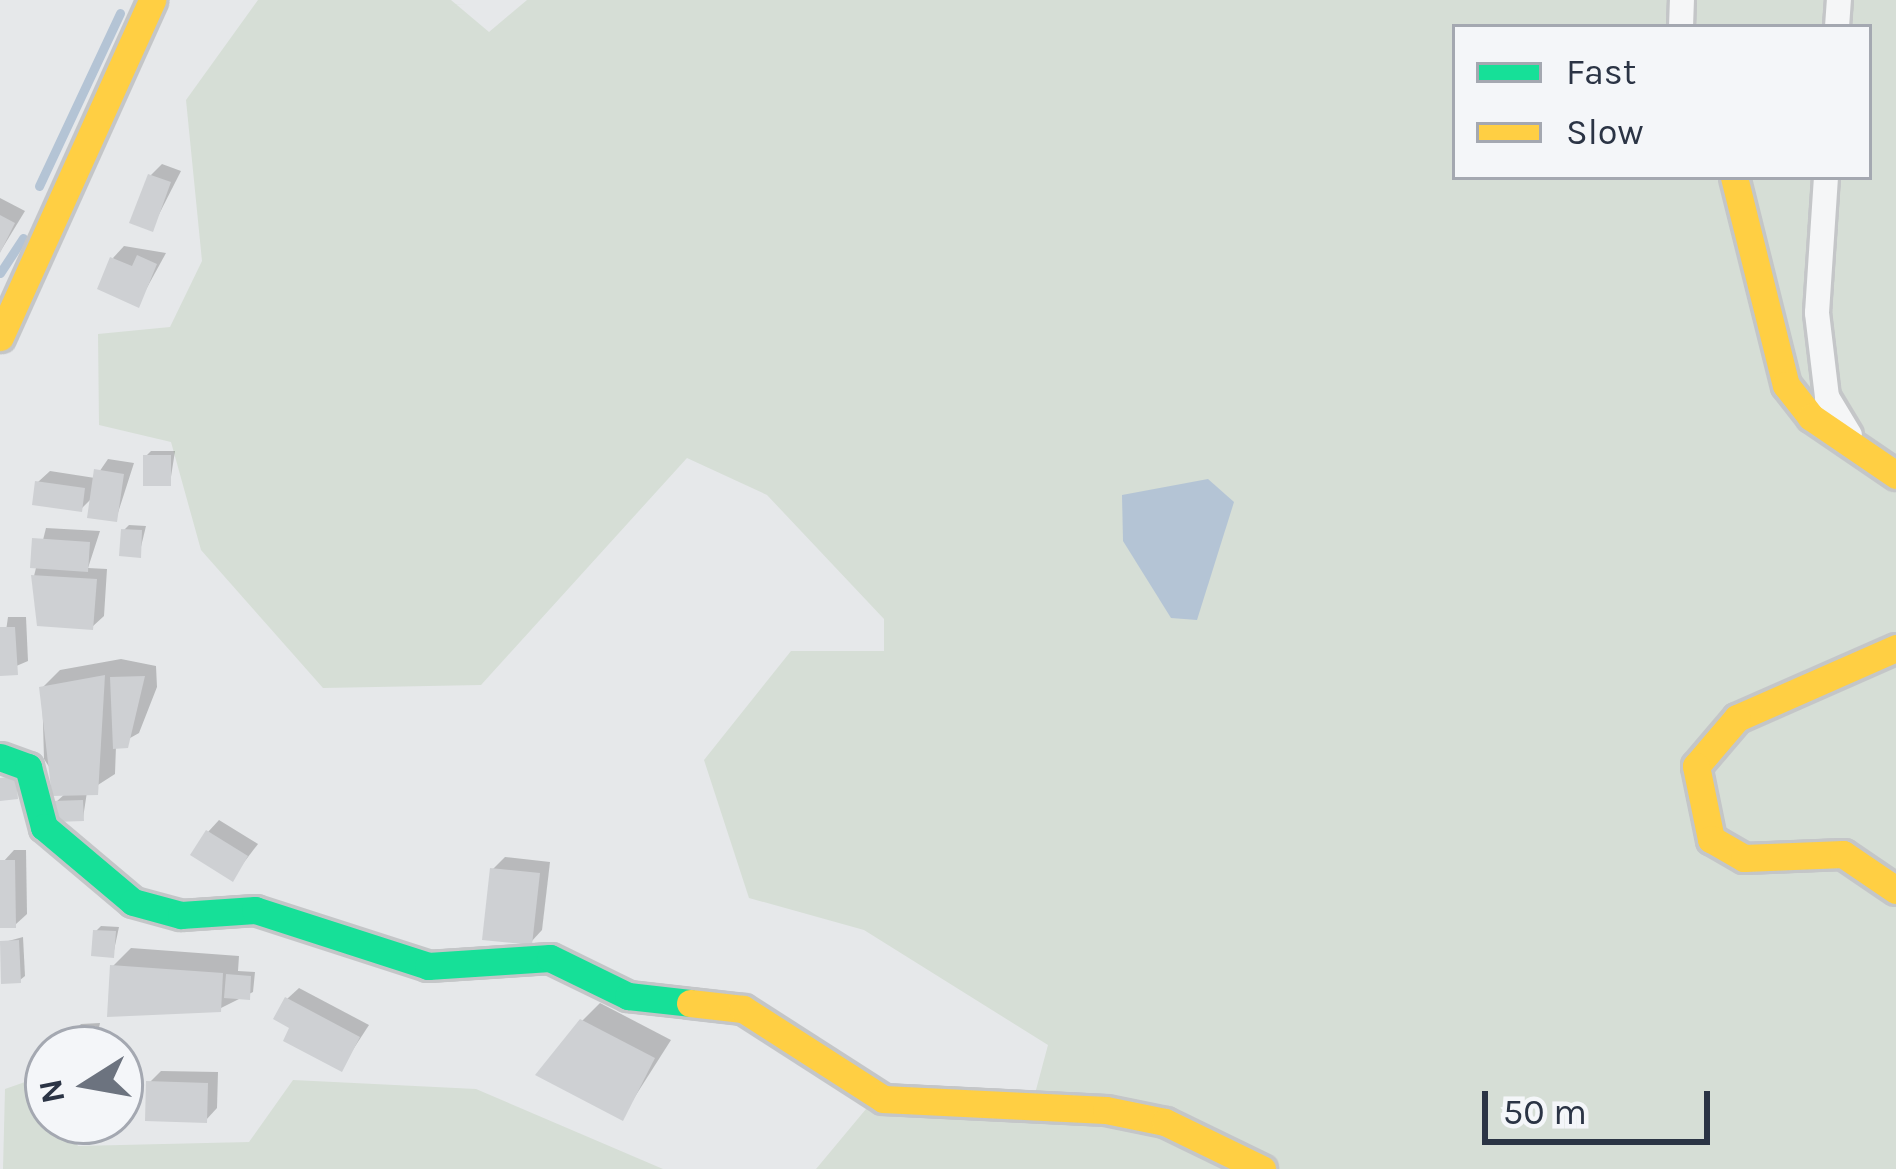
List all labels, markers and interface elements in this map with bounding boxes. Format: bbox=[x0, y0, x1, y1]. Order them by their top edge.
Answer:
legend bbox=[1452, 24, 1872, 180]
text: Fast bbox=[1566, 51, 1636, 93]
text: Slow bbox=[1566, 111, 1644, 153]
north arrow bbox=[24, 1025, 144, 1145]
scale bar bbox=[1488, 1067, 1716, 1141]
text: N bbox=[31, 1076, 73, 1107]
text: 50 m bbox=[1503, 1091, 1587, 1133]

